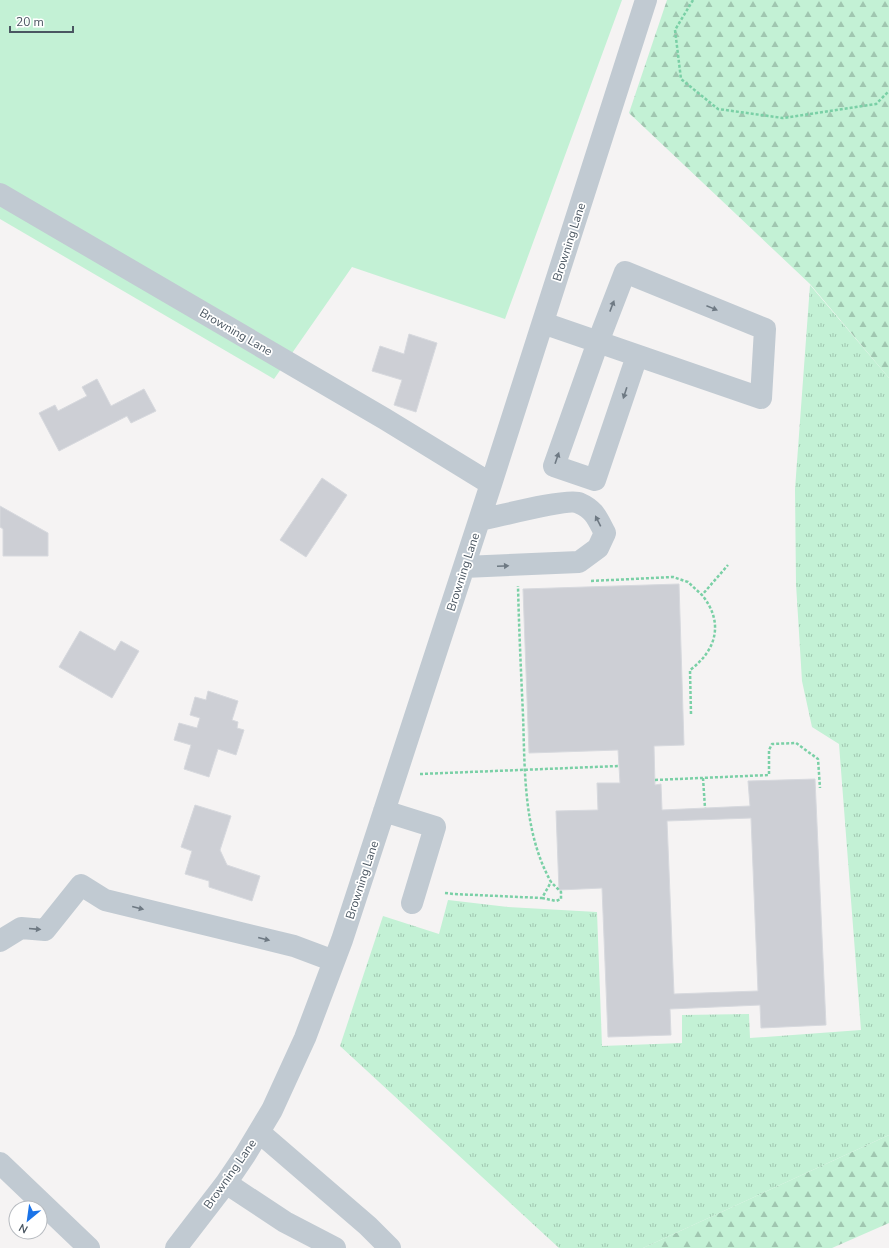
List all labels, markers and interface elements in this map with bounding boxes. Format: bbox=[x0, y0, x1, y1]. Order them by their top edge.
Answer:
scale bar bbox=[10, 8, 73, 34]
text: 20 m bbox=[16, 14, 44, 30]
street label: Browning Lane bbox=[549, 201, 589, 283]
one-way arrow bbox=[609, 299, 615, 311]
street label: Browning Lane bbox=[197, 305, 275, 359]
one-way arrow bbox=[707, 305, 719, 311]
one-way arrow bbox=[621, 387, 627, 399]
one-way arrow bbox=[554, 452, 560, 464]
one-way arrow bbox=[595, 515, 602, 526]
street label: Browning Lane bbox=[443, 531, 483, 613]
one-way arrow bbox=[497, 562, 509, 569]
street label: Browning Lane bbox=[342, 839, 382, 921]
one-way arrow bbox=[132, 905, 144, 911]
one-way arrow bbox=[29, 925, 41, 932]
one-way arrow bbox=[259, 936, 271, 942]
street label: Browning Lane bbox=[200, 1136, 260, 1212]
north arrow bbox=[8, 1200, 48, 1240]
text: N bbox=[16, 1220, 31, 1237]

